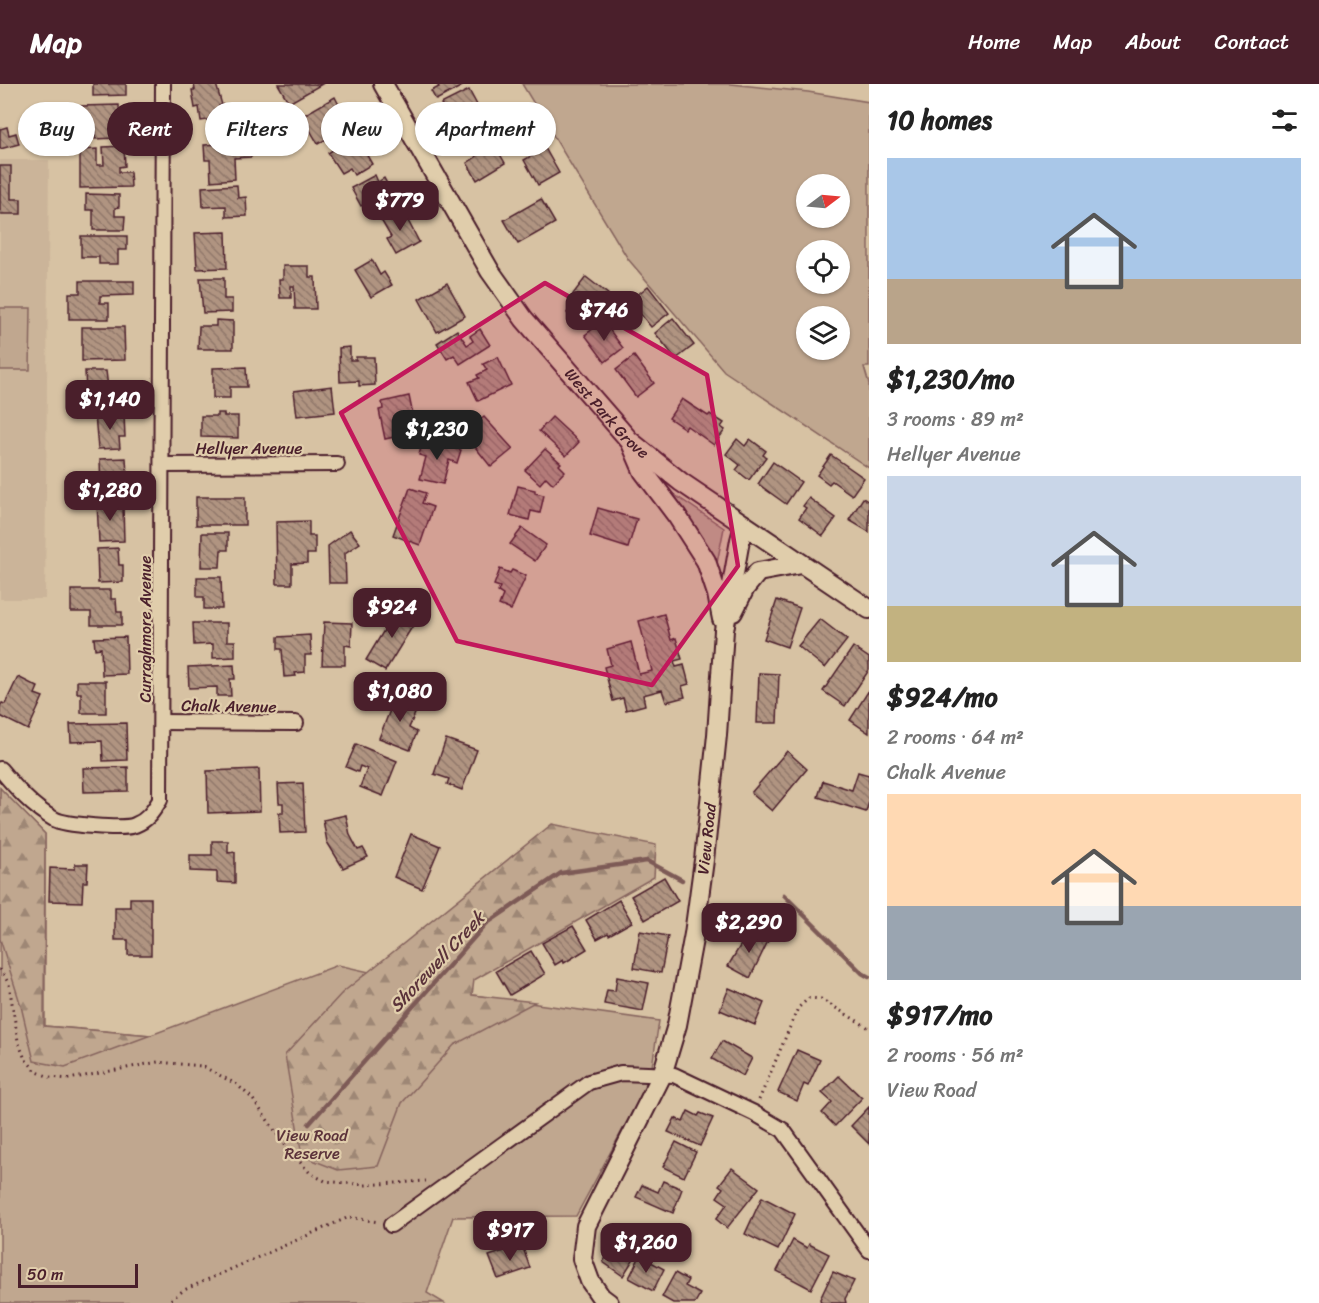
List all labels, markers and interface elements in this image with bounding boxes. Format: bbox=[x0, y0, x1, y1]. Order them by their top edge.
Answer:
text: Map bbox=[30, 18, 82, 67]
text: Home bbox=[968, 23, 1020, 61]
text: Map bbox=[1053, 23, 1092, 61]
text: About bbox=[1125, 23, 1182, 61]
text: Contact bbox=[1215, 23, 1289, 61]
text: 10 homes bbox=[887, 97, 992, 143]
chip: Buy bbox=[18, 102, 95, 156]
chip: Rent bbox=[107, 102, 193, 156]
chip: Filters bbox=[205, 102, 309, 156]
chip: New bbox=[321, 102, 403, 156]
chip: Apartment bbox=[415, 102, 556, 156]
icon: filters bbox=[1268, 104, 1301, 137]
north arrow bbox=[796, 174, 850, 228]
map controls bbox=[796, 174, 850, 360]
pin: $779 bbox=[364, 181, 436, 232]
text: $779 bbox=[376, 183, 424, 218]
icon: home bbox=[1040, 197, 1148, 305]
button: locate bbox=[796, 240, 850, 294]
pin: $746 bbox=[568, 291, 640, 342]
text: $746 bbox=[580, 293, 628, 328]
button: layers bbox=[796, 306, 850, 360]
text: $1,230/mo bbox=[887, 356, 1014, 402]
street label: West Park Grove bbox=[557, 361, 656, 466]
pin: $1,140 bbox=[61, 380, 159, 431]
text: $1,140 bbox=[79, 382, 141, 417]
text: 3 rooms · 89 m² bbox=[887, 402, 1024, 437]
pin: $1,230 bbox=[388, 410, 486, 461]
text: $1,230 bbox=[406, 412, 468, 447]
street label: Hellyer Avenue bbox=[196, 434, 302, 463]
text: Hellyer Avenue bbox=[887, 437, 1021, 472]
pin: $1,280 bbox=[61, 471, 159, 522]
text: $1,280 bbox=[78, 473, 142, 508]
icon: home bbox=[1040, 515, 1148, 623]
street label: Curraghmore Avenue bbox=[131, 556, 160, 702]
pin: $924 bbox=[356, 588, 428, 639]
text: $924 bbox=[367, 590, 417, 625]
pin: $1,080 bbox=[351, 672, 449, 723]
text: $1,080 bbox=[368, 674, 432, 709]
text: $924/mo bbox=[887, 674, 998, 720]
street label: Chalk Avenue bbox=[181, 691, 277, 721]
text: 2 rooms · 64 m² bbox=[887, 720, 1024, 755]
text: Chalk Avenue bbox=[887, 755, 1006, 790]
street label: View Road bbox=[688, 800, 725, 876]
icon: home bbox=[1040, 833, 1148, 941]
water label: Shorewell Creek bbox=[381, 902, 494, 1020]
pin: $2,290 bbox=[700, 903, 798, 954]
text: $2,290 bbox=[716, 905, 782, 940]
text: $917/mo bbox=[887, 992, 993, 1038]
text: 2 rooms · 56 m² bbox=[887, 1038, 1024, 1073]
text: View Road bbox=[887, 1073, 976, 1108]
park label: View Road Reserve bbox=[276, 1121, 349, 1168]
pin: $917 bbox=[474, 1211, 546, 1262]
text: $917 bbox=[487, 1213, 533, 1248]
pin: $1,260 bbox=[597, 1223, 695, 1274]
text: $1,260 bbox=[615, 1225, 677, 1260]
text: 50 m bbox=[27, 1260, 63, 1289]
scale bar bbox=[18, 1261, 138, 1288]

